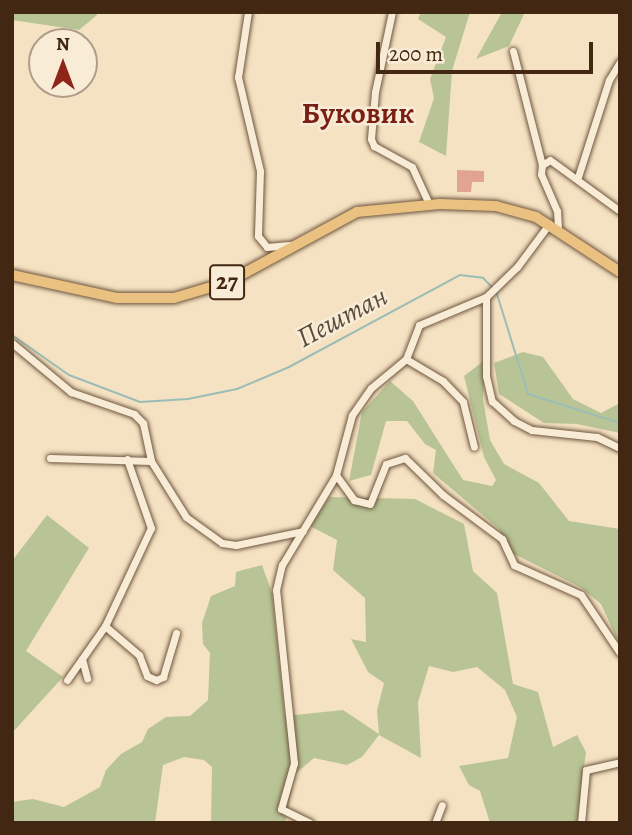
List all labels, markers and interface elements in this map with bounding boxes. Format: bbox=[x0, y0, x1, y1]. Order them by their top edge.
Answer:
north arrow bbox=[28, 28, 98, 98]
scale bar bbox=[380, 28, 597, 72]
text: N bbox=[56, 31, 70, 57]
text: 200 m bbox=[389, 40, 443, 68]
district label: Буковик bbox=[302, 95, 414, 131]
road number: 27 bbox=[208, 262, 246, 302]
water label: Пештан bbox=[291, 279, 393, 355]

